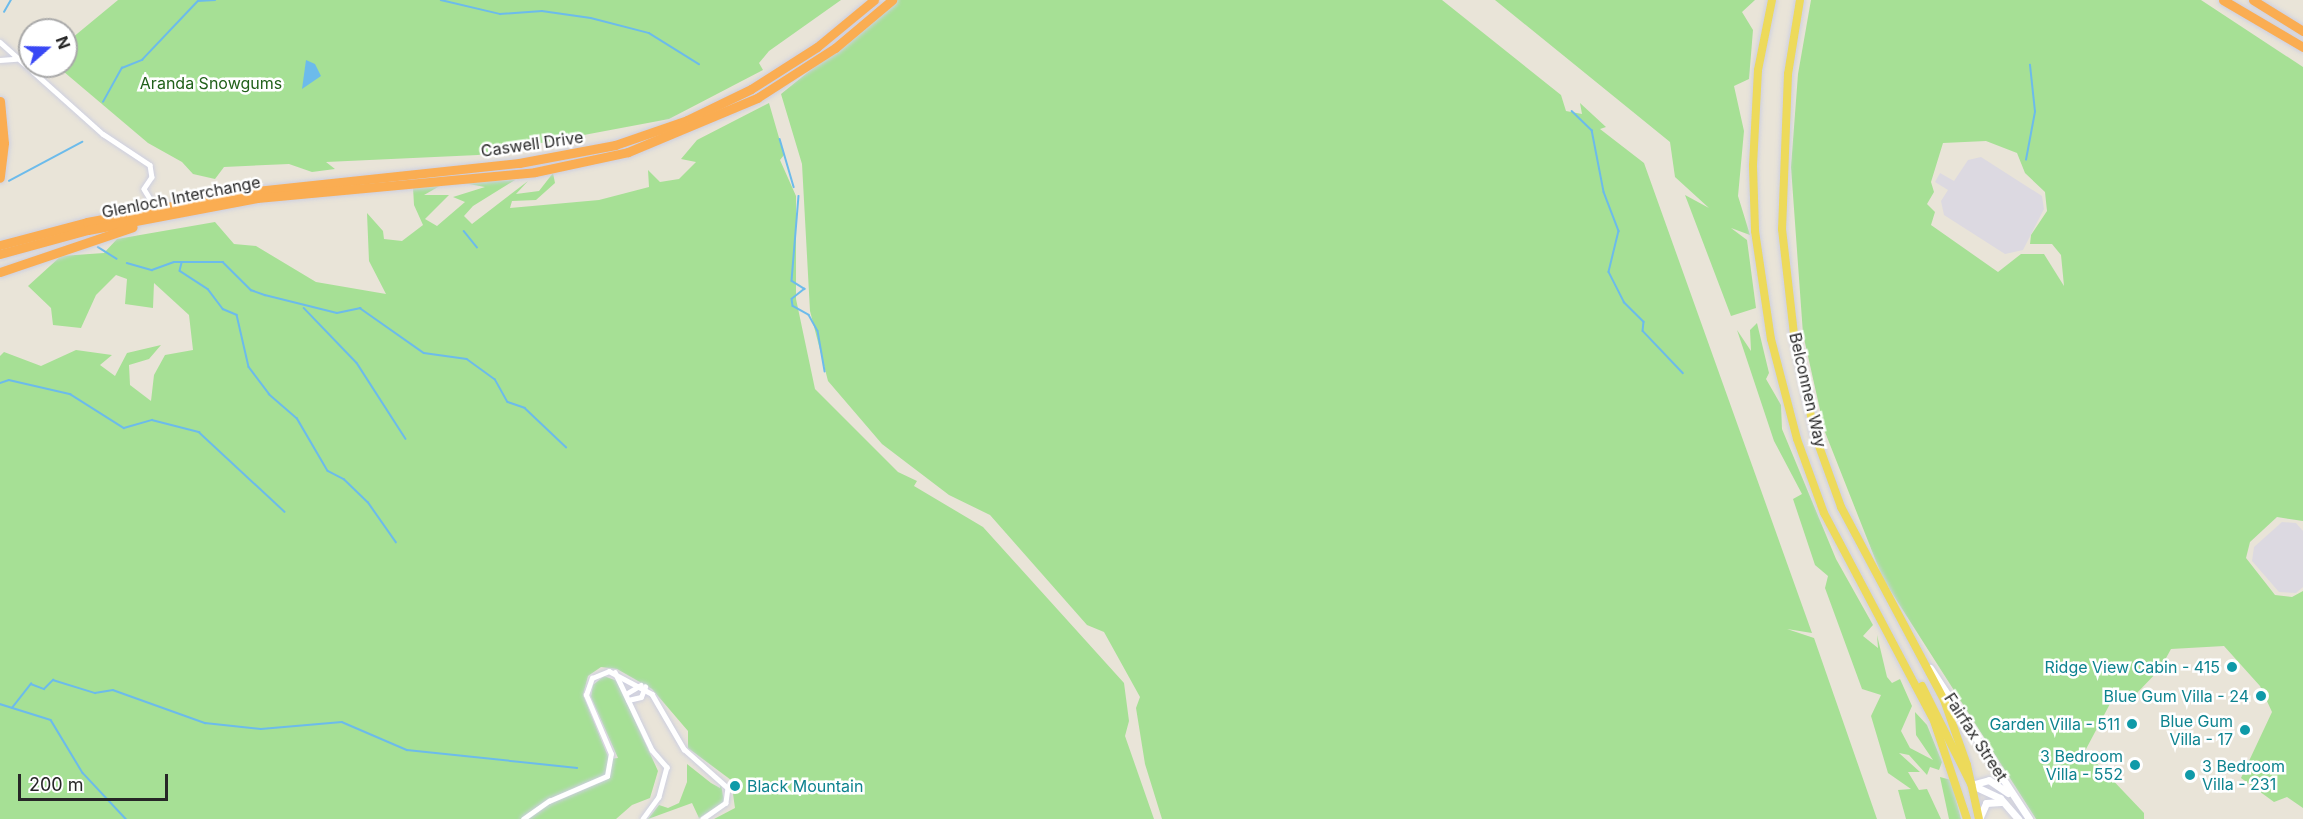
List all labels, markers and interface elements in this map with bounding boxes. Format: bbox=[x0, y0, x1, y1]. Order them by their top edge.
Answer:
north arrow bbox=[18, 18, 78, 78]
text: N bbox=[52, 33, 75, 52]
park label: Aranda Snowgums bbox=[140, 73, 282, 93]
street label: Caswell Drive bbox=[480, 127, 584, 161]
street label: Glenloch Interchange bbox=[100, 172, 262, 222]
street label: Belconnen Way bbox=[1785, 331, 1831, 449]
place label: Ridge View Cabin - 415 bbox=[2044, 657, 2220, 677]
marker: Ridge View Cabin - 415 bbox=[2225, 660, 2239, 674]
place label: Blue Gum Villa - 24 bbox=[2104, 686, 2249, 706]
street label: Fairfax Street bbox=[1940, 689, 2012, 785]
marker: Blue Gum Villa - 24 bbox=[2254, 689, 2268, 703]
place label: Blue Gum Villa - 17 bbox=[2160, 711, 2233, 749]
place label: Garden Villa - 511 bbox=[1989, 714, 2120, 734]
marker: Garden Villa - 511 bbox=[2125, 717, 2139, 731]
marker: Blue Gum Villa - 17 bbox=[2238, 723, 2252, 737]
place label: 3 Bedroom Villa - 552 bbox=[2040, 746, 2123, 784]
place label: 3 Bedroom Villa - 231 bbox=[2202, 756, 2285, 794]
marker: 3 Bedroom Villa - 552 bbox=[2128, 758, 2142, 772]
scale bar bbox=[21, 762, 171, 800]
marker: 3 Bedroom Villa - 231 bbox=[2183, 768, 2197, 782]
text: 200 m bbox=[29, 774, 84, 795]
place label: Black Mountain bbox=[747, 776, 863, 796]
marker: Black Mountain bbox=[728, 779, 742, 793]

